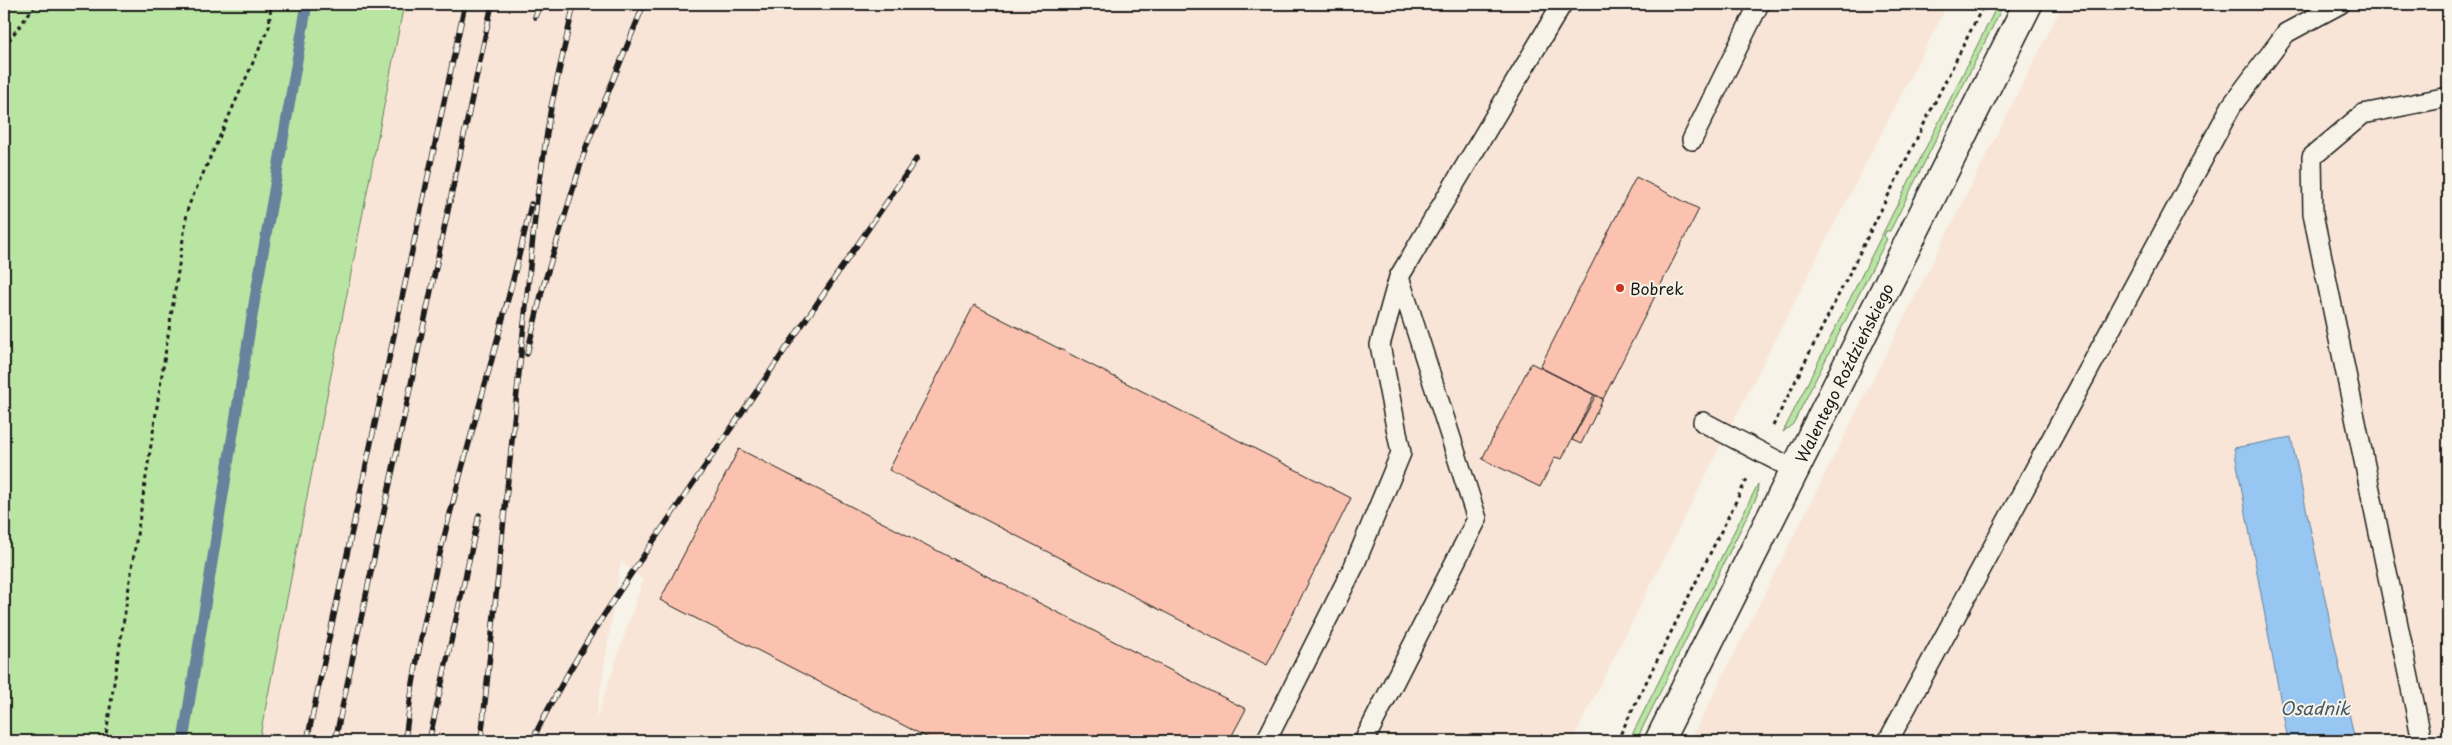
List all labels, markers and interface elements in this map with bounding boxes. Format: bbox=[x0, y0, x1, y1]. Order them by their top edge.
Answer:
place label: Bobrek bbox=[1630, 276, 1684, 300]
street label: Walentego Roździeńskiego bbox=[1788, 279, 1899, 467]
marker: Bobrek bbox=[1614, 282, 1626, 294]
water label: Osadnik bbox=[2280, 694, 2351, 721]

